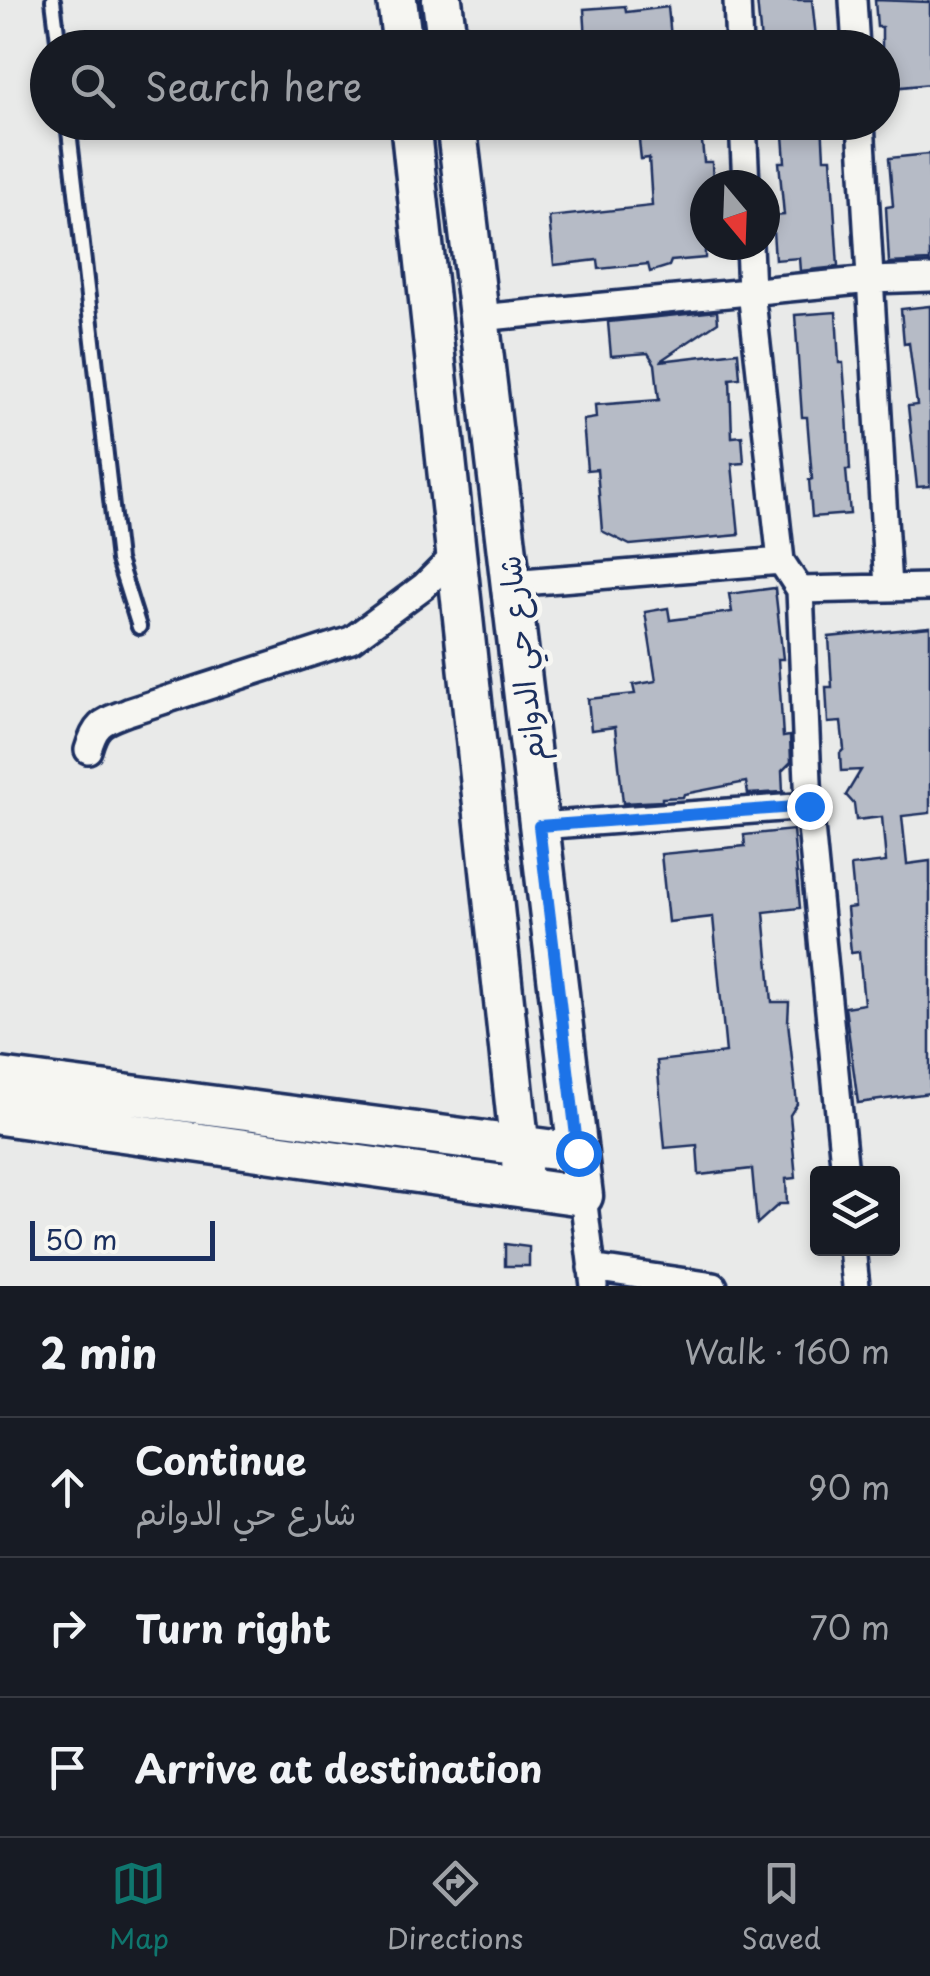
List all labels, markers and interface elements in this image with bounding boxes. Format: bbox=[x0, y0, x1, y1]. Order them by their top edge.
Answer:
search box bbox=[30, 30, 900, 140]
text: Search here bbox=[145, 57, 362, 114]
icon: search bbox=[65, 58, 120, 113]
north arrow bbox=[690, 170, 780, 260]
street label: شارع حي الدوانم bbox=[485, 553, 561, 765]
route end bbox=[787, 784, 833, 830]
route start bbox=[556, 1131, 602, 1177]
map controls bbox=[810, 1166, 900, 1256]
button: layers bbox=[810, 1166, 900, 1256]
scale bar bbox=[30, 1216, 215, 1260]
text: 50 m bbox=[45, 1217, 118, 1260]
text: 2 min bbox=[40, 1320, 157, 1383]
text: Walk · 160 m bbox=[684, 1327, 890, 1375]
text: Continue bbox=[135, 1431, 306, 1488]
icon: ahead bbox=[40, 1460, 95, 1515]
text: 90 m bbox=[808, 1463, 890, 1511]
text: شارع حي الدوانم bbox=[135, 1488, 356, 1536]
text: Turn right bbox=[135, 1599, 331, 1656]
icon: right bbox=[40, 1600, 95, 1655]
text: 70 m bbox=[810, 1603, 890, 1651]
text: Arrive at destination bbox=[135, 1739, 543, 1796]
icon: arrive bbox=[40, 1740, 95, 1795]
tab: Map bbox=[109, 1856, 169, 1959]
tab: Directions bbox=[387, 1856, 523, 1959]
tab: Saved bbox=[741, 1856, 821, 1959]

